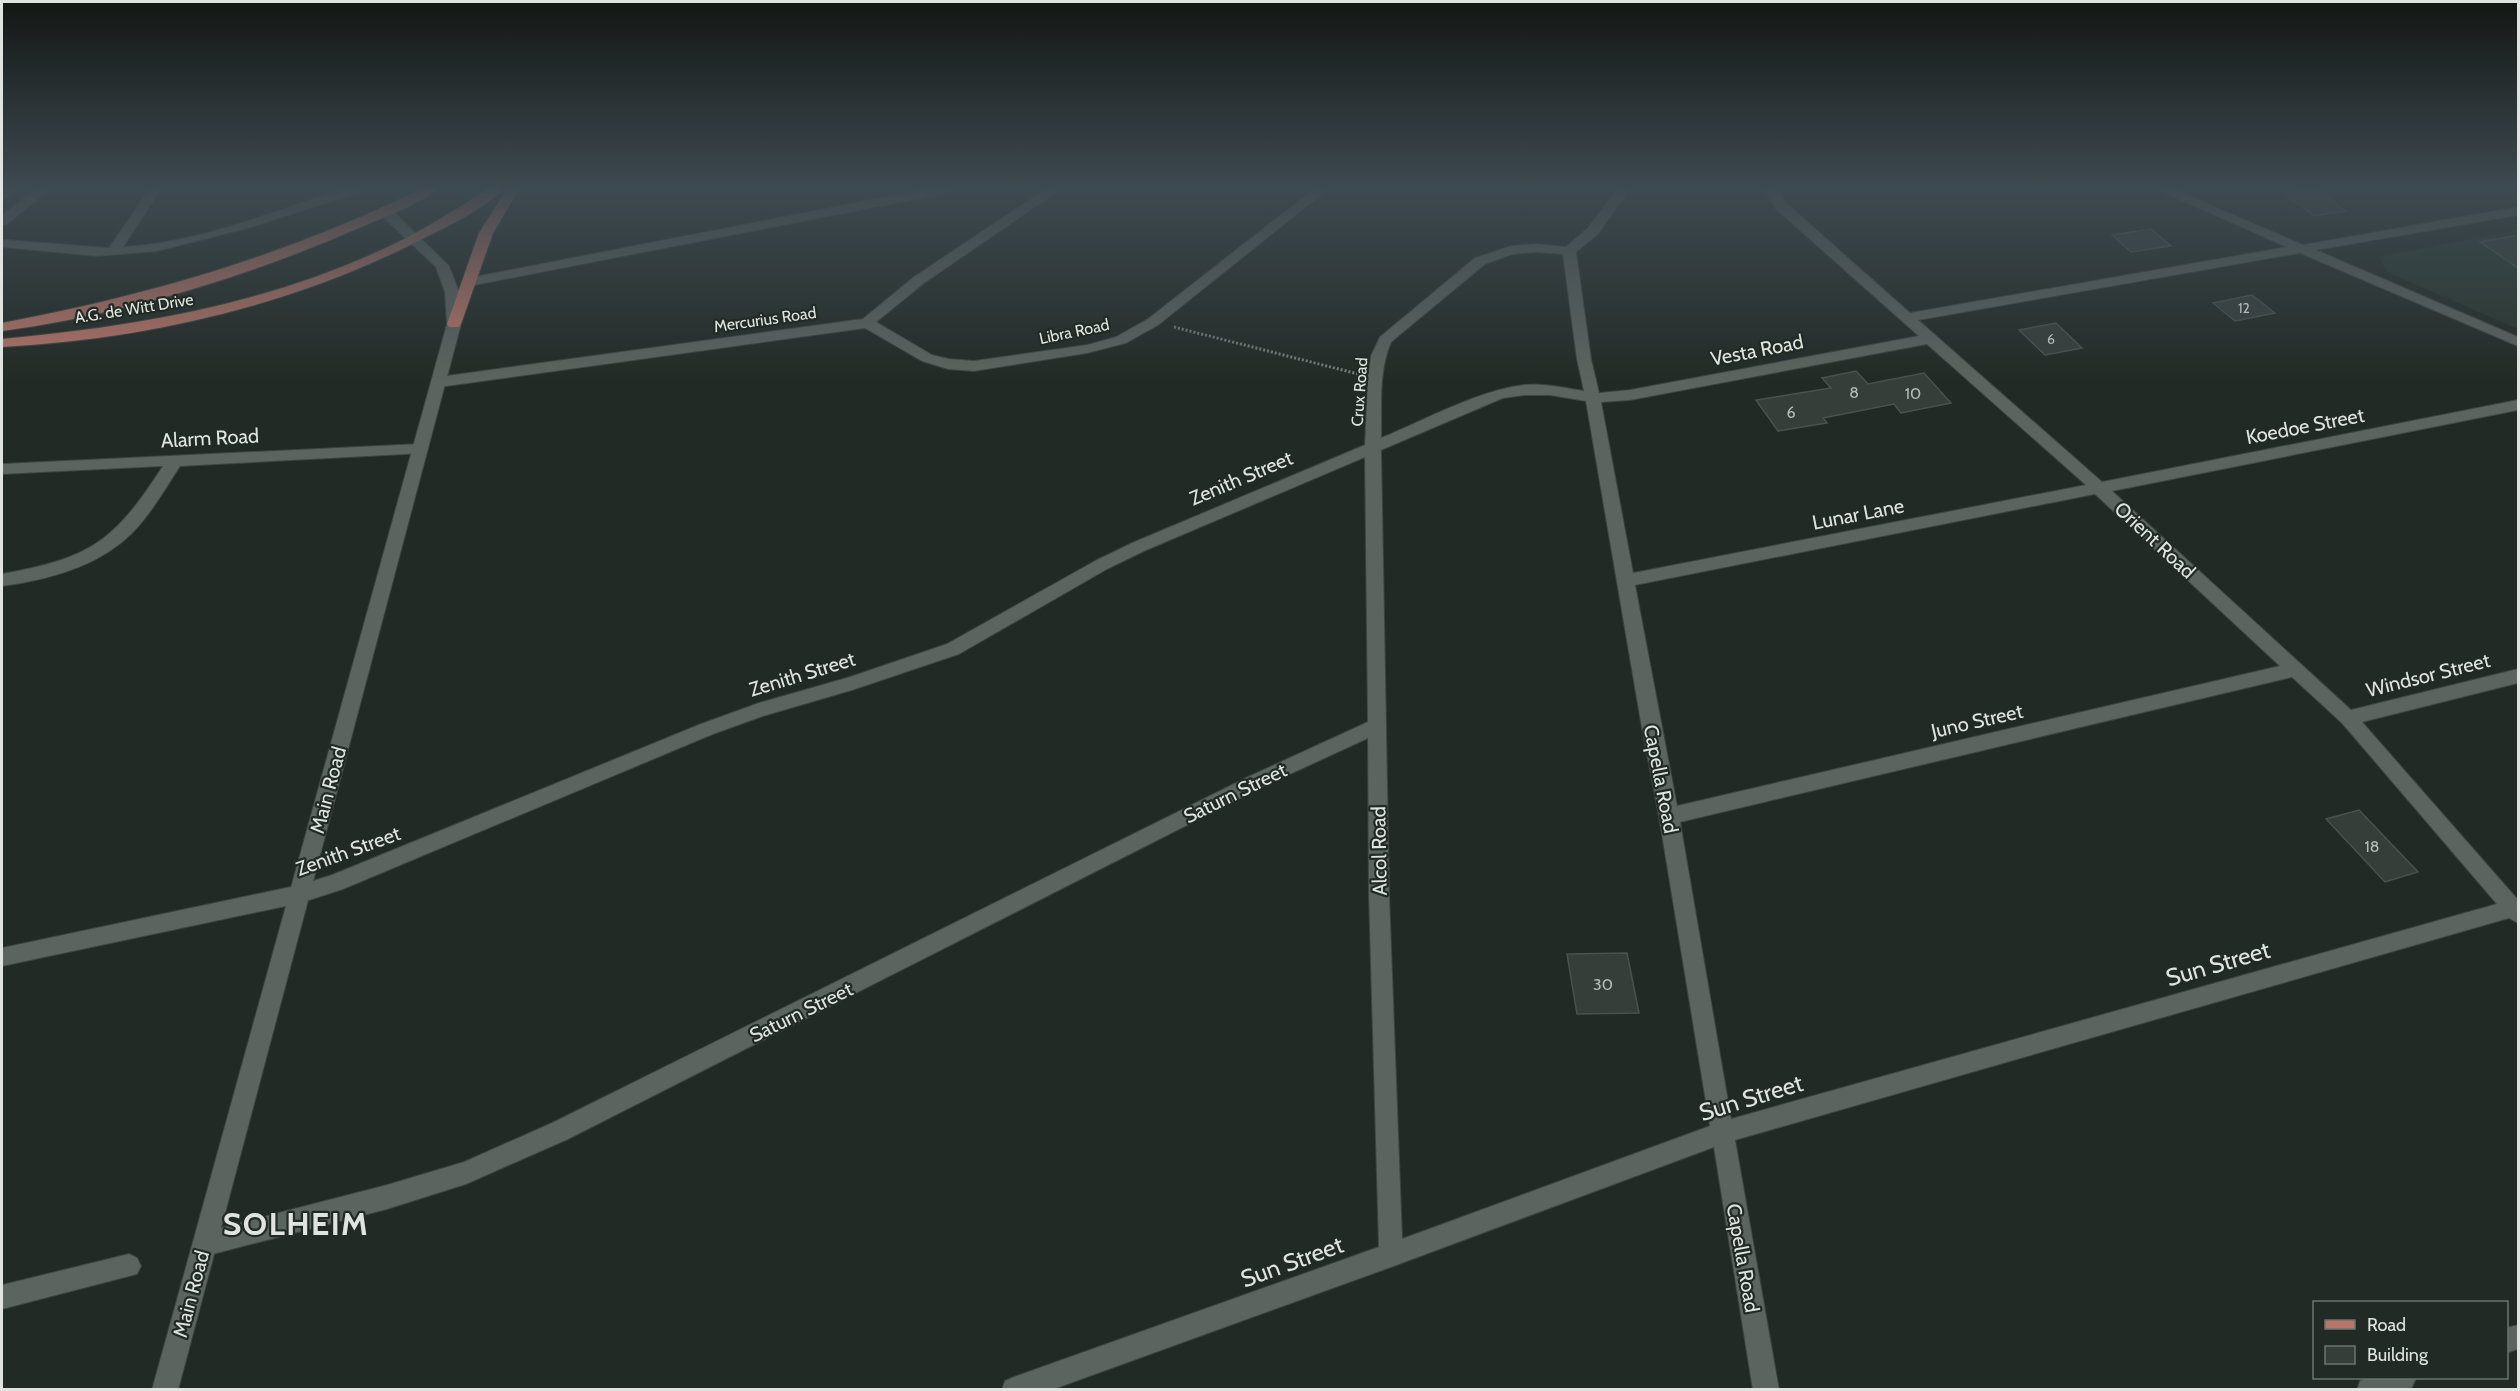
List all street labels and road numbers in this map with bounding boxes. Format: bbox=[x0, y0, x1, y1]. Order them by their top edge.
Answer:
street label: A.G. de Witt Drive bbox=[73, 290, 195, 327]
street label: Mercurius Road bbox=[713, 303, 818, 336]
street label: Libra Road bbox=[1037, 315, 1111, 348]
street label: Vesta Road bbox=[1709, 329, 1805, 371]
street label: Crux Road bbox=[1348, 357, 1371, 427]
street label: Koedoe Street bbox=[2244, 403, 2366, 449]
street label: Alarm Road bbox=[160, 423, 260, 453]
street label: Zenith Street bbox=[1186, 445, 1296, 510]
street label: Lunar Lane bbox=[1810, 493, 1906, 535]
street label: Orient Road bbox=[2110, 497, 2200, 583]
street label: Zenith Street bbox=[746, 646, 858, 701]
street label: Windsor Street bbox=[2364, 648, 2493, 702]
street label: Juno Street bbox=[1928, 699, 2025, 743]
street label: Capella Road bbox=[1639, 723, 1683, 835]
street label: Main Road bbox=[305, 744, 351, 836]
street label: Saturn Street bbox=[1180, 758, 1291, 828]
street label: Alcol Road bbox=[1366, 806, 1392, 896]
street label: Zenith Street bbox=[292, 821, 404, 881]
street label: Sun Street bbox=[2162, 935, 2273, 992]
street label: Saturn Street bbox=[746, 977, 857, 1047]
street label: Sun Street bbox=[1695, 1068, 1806, 1127]
street label: Capella Road bbox=[1722, 1202, 1764, 1314]
street label: Sun Street bbox=[1237, 1230, 1347, 1293]
street label: Main Road bbox=[168, 1248, 214, 1340]

